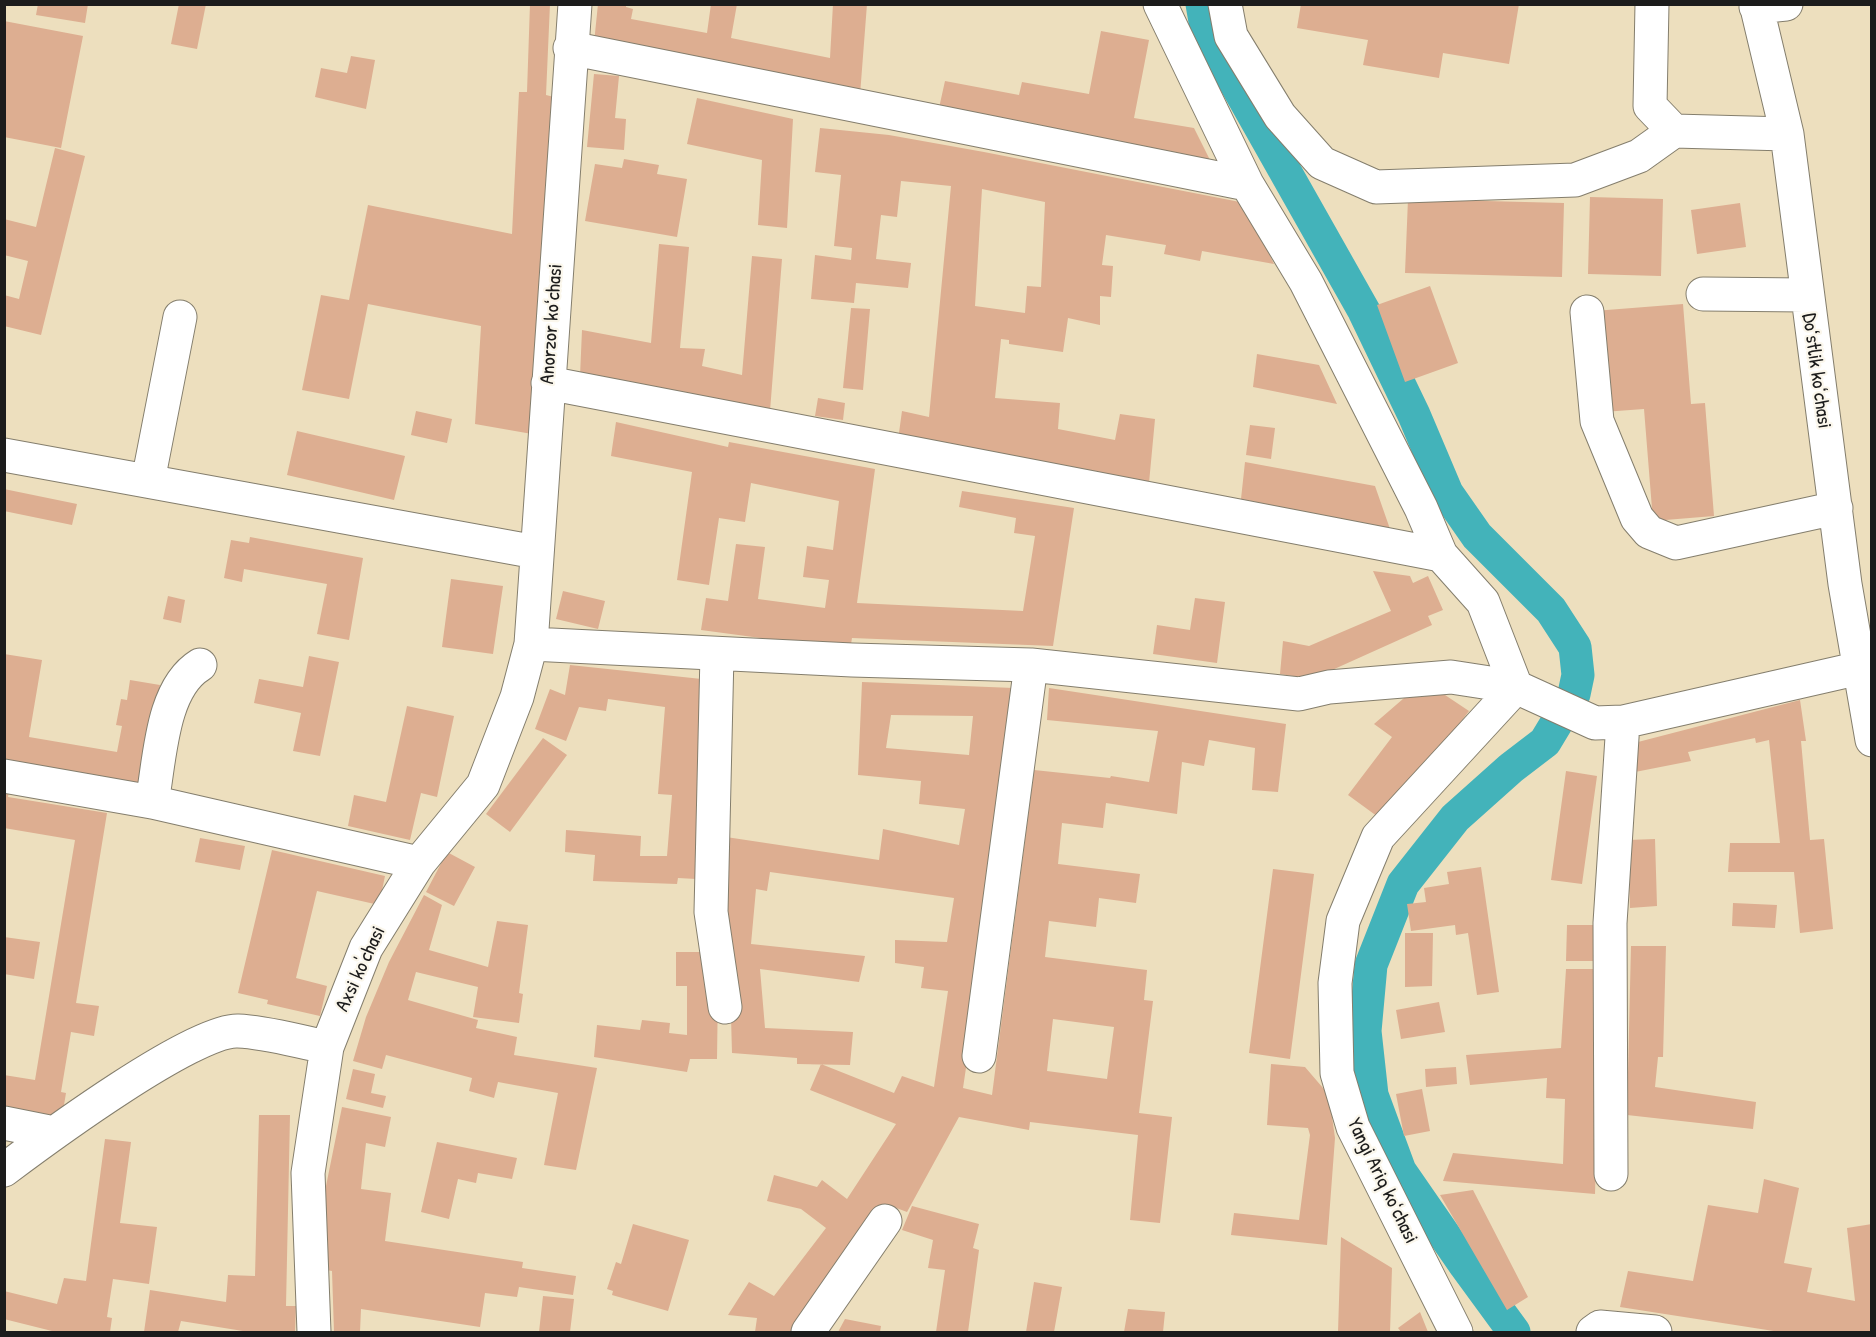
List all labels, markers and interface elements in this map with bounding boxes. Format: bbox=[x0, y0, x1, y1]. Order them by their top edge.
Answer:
street label: Anorzor koʻchasi bbox=[536, 263, 568, 385]
street label: Doʻstlik koʻchasi bbox=[1796, 312, 1836, 430]
street label: Axsi ko'chasi bbox=[331, 923, 391, 1015]
street label: Yangi Ariq koʻchasi bbox=[1341, 1114, 1423, 1248]

